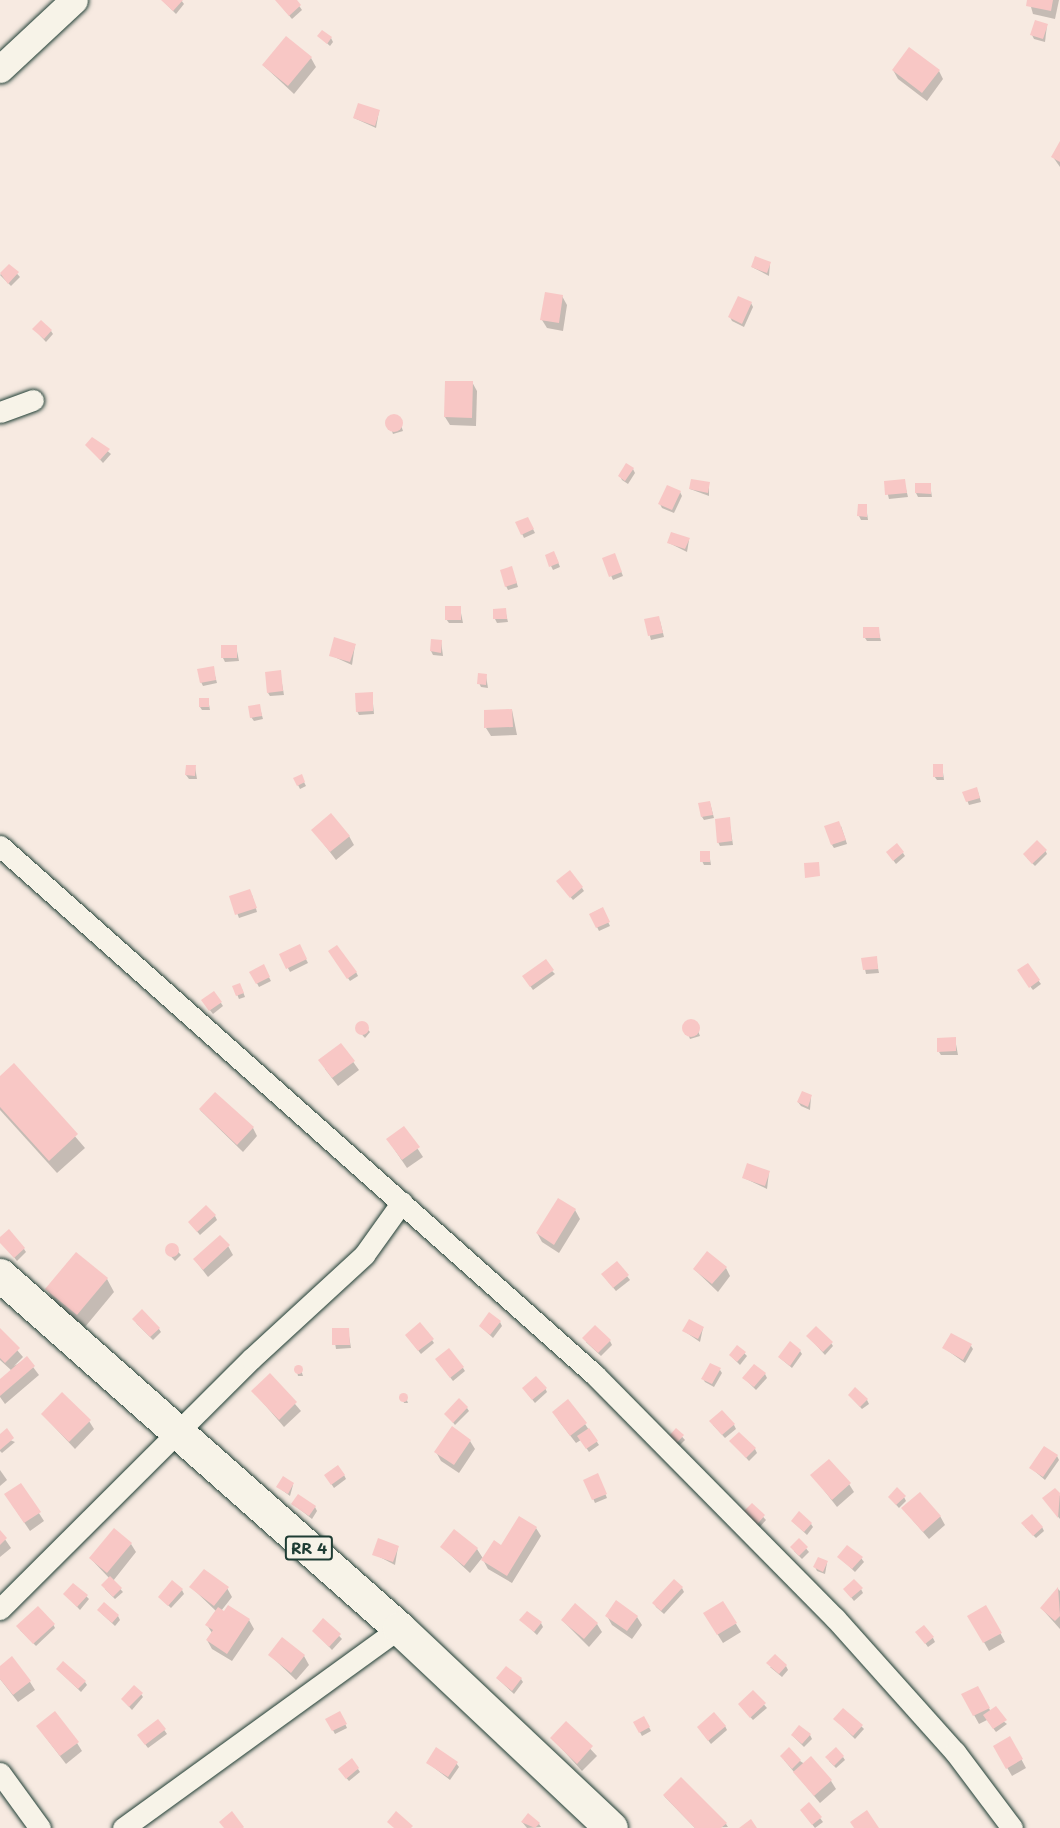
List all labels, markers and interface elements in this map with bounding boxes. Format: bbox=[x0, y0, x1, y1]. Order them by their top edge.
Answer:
road number: RR 4 bbox=[284, 1536, 334, 1560]

